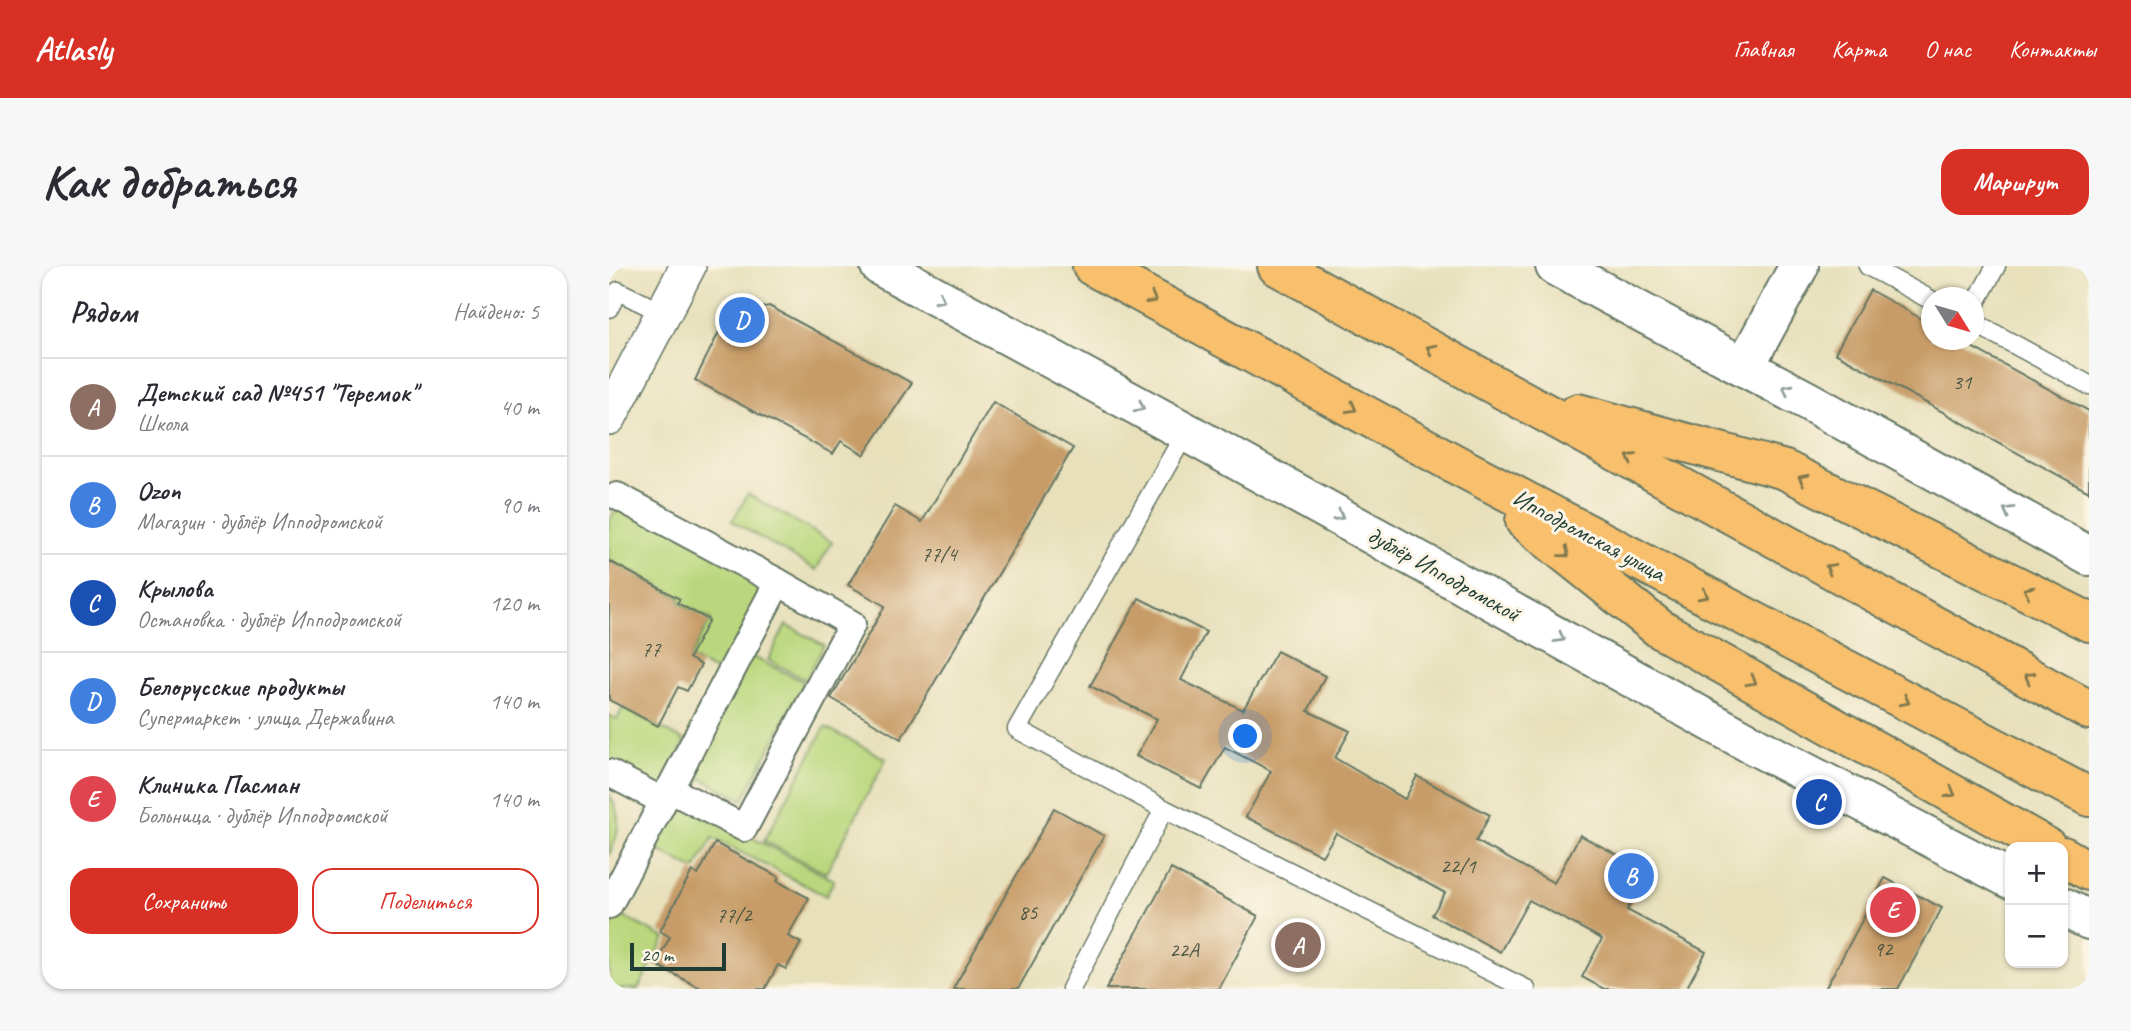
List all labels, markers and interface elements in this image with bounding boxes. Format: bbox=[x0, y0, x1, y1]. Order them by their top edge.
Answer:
text: Atlasly bbox=[35, 28, 112, 70]
text: Главная bbox=[1733, 34, 1794, 64]
text: Карта bbox=[1832, 34, 1886, 64]
text: О нас bbox=[1924, 34, 1971, 64]
text: Контакты bbox=[2009, 34, 2096, 64]
button: Маршрут bbox=[1941, 149, 2089, 215]
text: Как добраться bbox=[42, 151, 295, 213]
north arrow bbox=[1921, 287, 1984, 350]
one-way arrow bbox=[933, 290, 945, 304]
one-way arrow bbox=[1145, 291, 1157, 304]
text: Рядом bbox=[70, 293, 137, 331]
pin: D bbox=[719, 294, 765, 346]
text: Найдено: 5 bbox=[453, 297, 539, 326]
one-way arrow bbox=[1426, 344, 1438, 357]
house number: 31 bbox=[1953, 369, 1973, 395]
text: Детский сад №451 "Теремок" bbox=[137, 376, 417, 409]
one-way arrow bbox=[1782, 384, 1794, 397]
text: A bbox=[87, 393, 99, 422]
text: 40 m bbox=[500, 393, 539, 422]
one-way arrow bbox=[1133, 399, 1145, 412]
one-way arrow bbox=[1344, 400, 1357, 413]
text: Школа bbox=[137, 409, 188, 438]
one-way arrow bbox=[1625, 453, 1638, 466]
one-way arrow bbox=[1797, 473, 1810, 487]
text: Ozon bbox=[137, 474, 180, 507]
street label: Ипподромская улица bbox=[1508, 482, 1672, 588]
text: B bbox=[87, 491, 99, 520]
text: 90 m bbox=[500, 491, 539, 520]
one-way arrow bbox=[2003, 506, 2015, 519]
text: Магазин · дублёр Ипподромской bbox=[137, 507, 382, 536]
one-way arrow bbox=[1332, 508, 1344, 521]
street label: дублёр Ипподромской bbox=[1362, 520, 1527, 629]
house number: 77/4 bbox=[921, 541, 959, 567]
one-way arrow bbox=[1557, 545, 1570, 557]
one-way arrow bbox=[1825, 563, 1837, 576]
text: Крылова bbox=[137, 572, 213, 605]
one-way arrow bbox=[2023, 586, 2035, 600]
one-way arrow bbox=[1697, 587, 1709, 600]
text: C bbox=[88, 589, 98, 618]
text: 120 m bbox=[490, 589, 539, 618]
text: Остановка · дублёр Ипподромской bbox=[137, 605, 401, 634]
one-way arrow bbox=[1553, 630, 1565, 643]
house number: 77 bbox=[642, 636, 662, 662]
text: Белорусские продукты bbox=[137, 670, 344, 703]
one-way arrow bbox=[2024, 672, 2036, 686]
one-way arrow bbox=[1745, 673, 1758, 686]
text: D bbox=[86, 687, 100, 716]
text: 140 m bbox=[490, 687, 539, 716]
one-way arrow bbox=[1898, 693, 1911, 706]
text: Супермаркет · улица Державина bbox=[137, 703, 394, 732]
your location bbox=[1228, 719, 1262, 753]
text: Клиника Пасман bbox=[137, 768, 299, 801]
pin: C bbox=[1796, 776, 1842, 828]
text: E bbox=[87, 785, 99, 814]
text: 140 m bbox=[490, 785, 539, 814]
one-way arrow bbox=[1943, 785, 1956, 798]
text: Больница · дублёр Ипподромской bbox=[137, 801, 388, 830]
map controls bbox=[2005, 842, 2068, 968]
button: + bbox=[2005, 842, 2068, 905]
pin: B bbox=[1608, 850, 1654, 902]
house number: 22/1 bbox=[1440, 853, 1477, 879]
button: Сохранить bbox=[70, 868, 298, 934]
button: Поделиться bbox=[312, 868, 539, 934]
pin: E bbox=[1870, 884, 1916, 936]
house number: 85 bbox=[1019, 899, 1039, 925]
house number: 77/2 bbox=[716, 902, 753, 928]
button: − bbox=[2005, 905, 2068, 968]
pin: A bbox=[1275, 919, 1321, 971]
house number: 92 bbox=[1874, 936, 1894, 962]
house number: 22А bbox=[1169, 937, 1200, 963]
scale bar bbox=[630, 940, 726, 972]
text: 20 m bbox=[641, 943, 673, 967]

